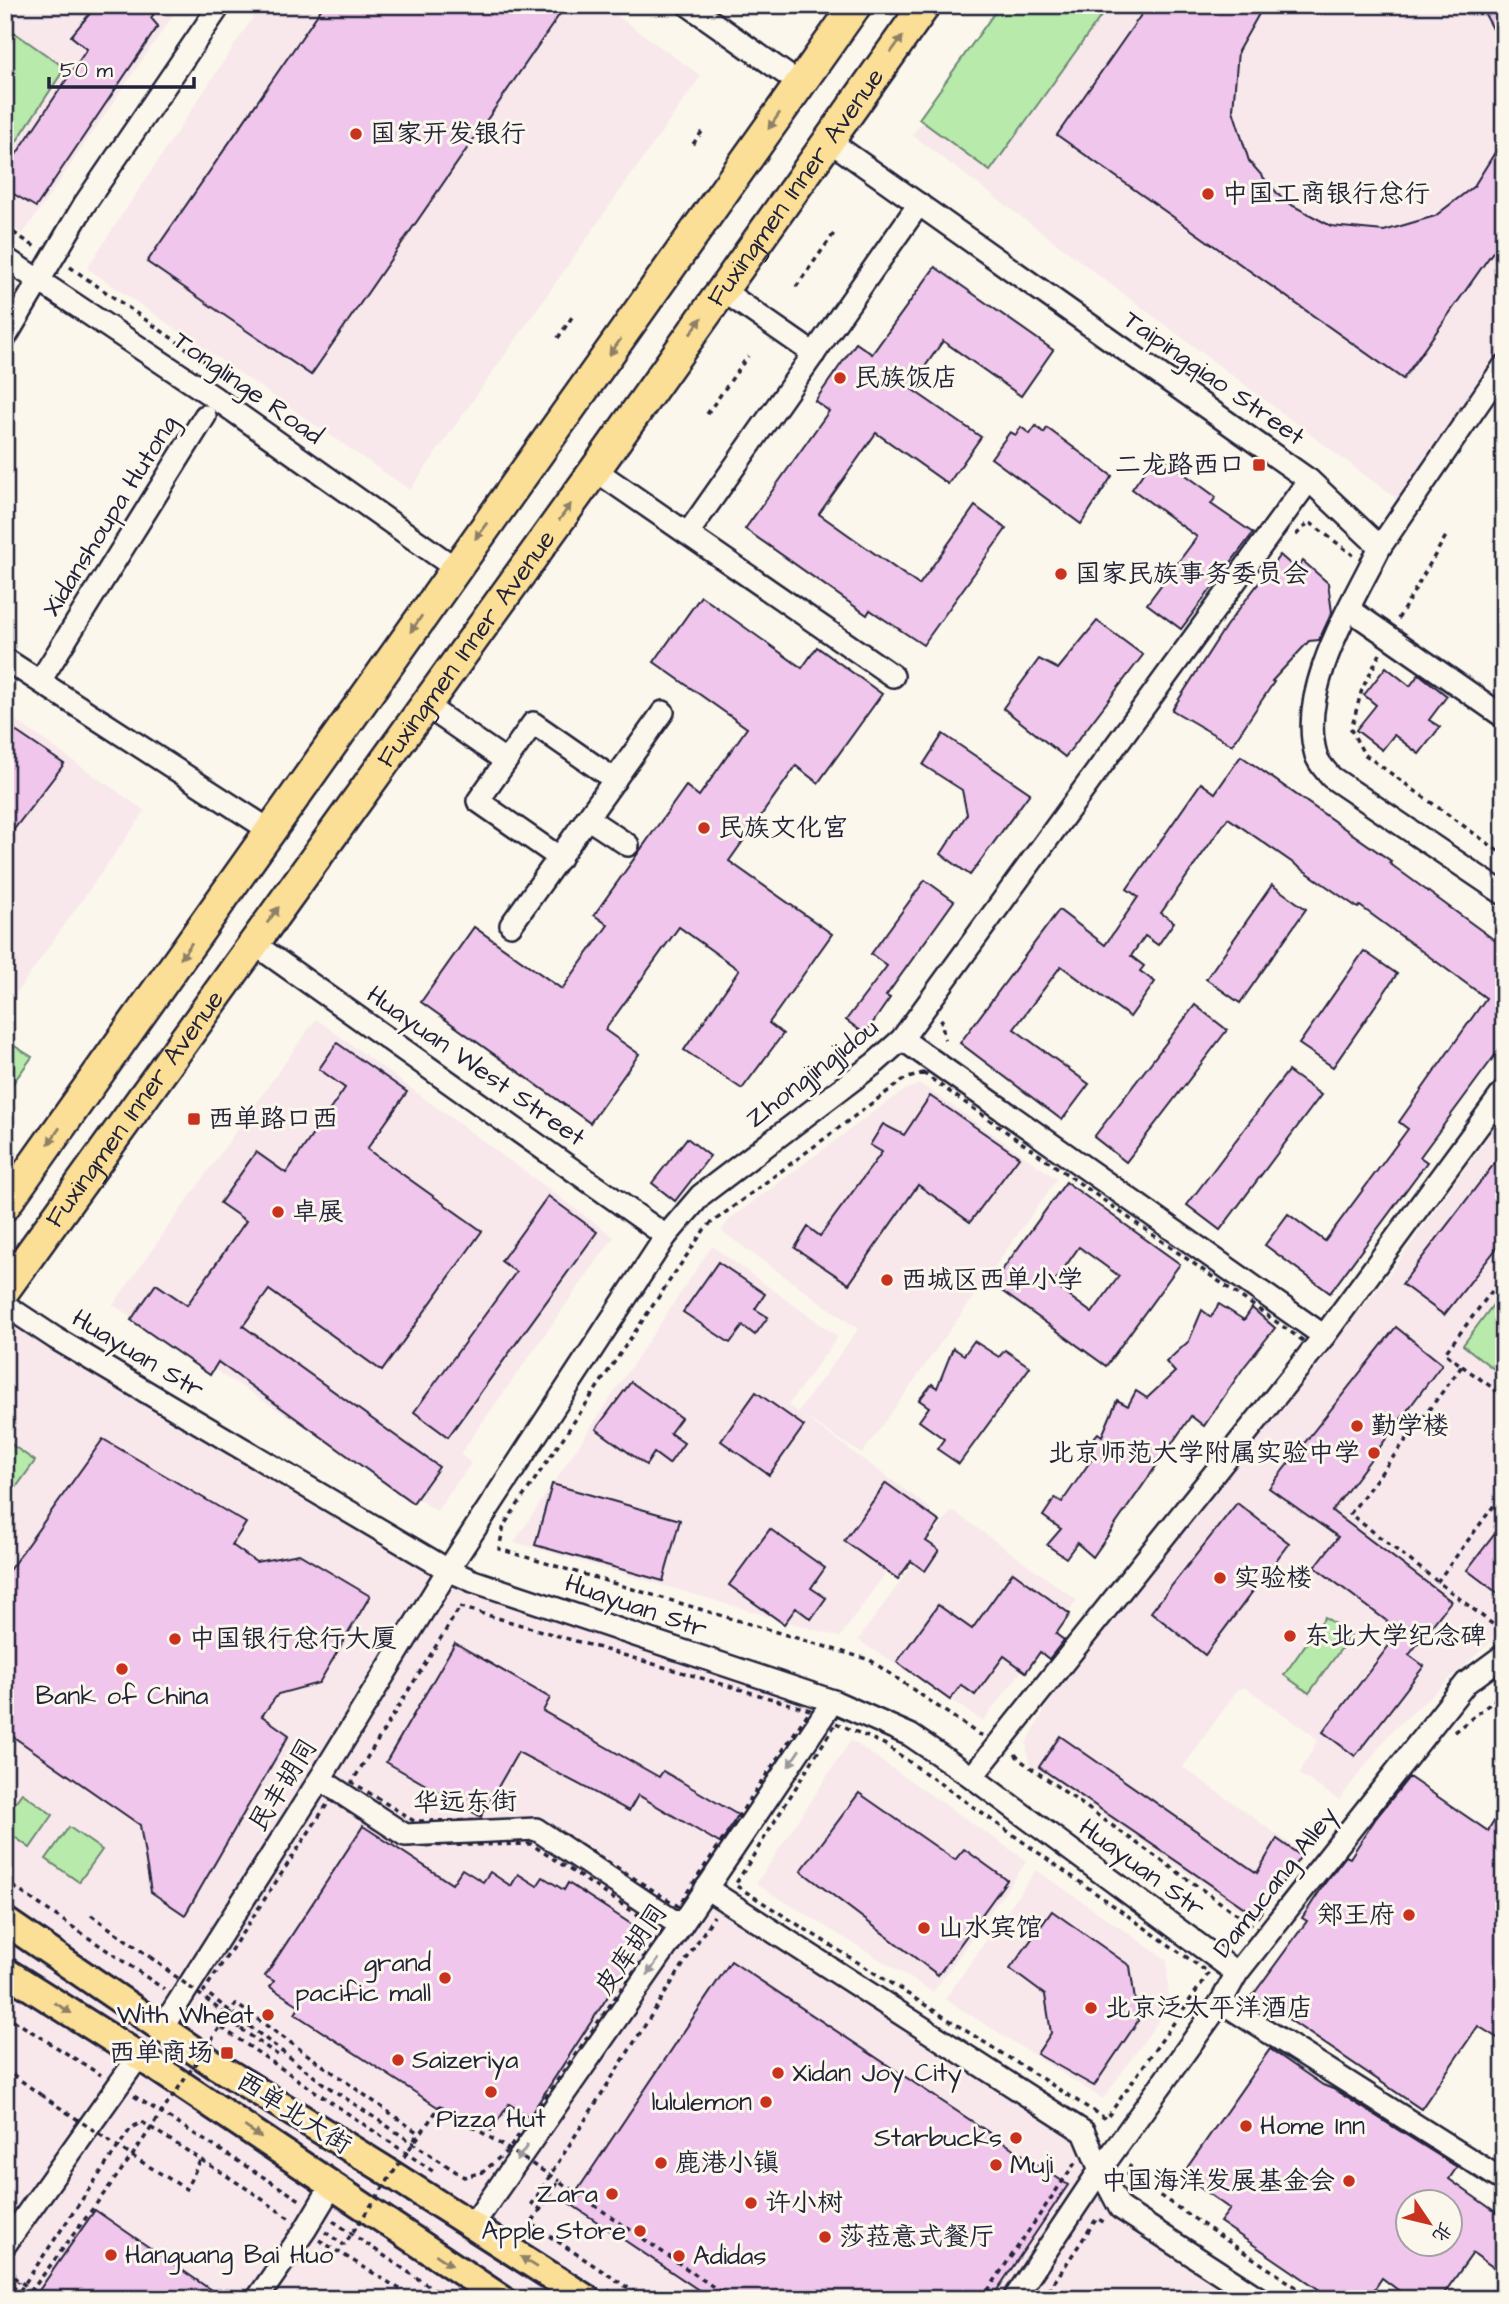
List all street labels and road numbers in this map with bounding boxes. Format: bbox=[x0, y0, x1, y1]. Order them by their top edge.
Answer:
street label: Fuxingmen Inner Avenue bbox=[698, 61, 893, 314]
street label: Taipingqiao Street bbox=[1115, 302, 1312, 456]
street label: Tonglinge Road bbox=[165, 323, 330, 455]
street label: Xidanshoupa Hutong bbox=[33, 408, 188, 625]
street label: Fuxingmen Inner Avenue bbox=[368, 523, 564, 775]
street label: Huayuan West Street bbox=[358, 977, 593, 1157]
street label: Fuxingmen Inner Avenue bbox=[37, 983, 233, 1235]
street label: Zhongjingjidou bbox=[738, 1010, 887, 1138]
street label: Huayuan Str bbox=[64, 1300, 211, 1409]
street label: Huayuan Str bbox=[560, 1565, 712, 1649]
street label: 民丰胡同 bbox=[240, 1731, 326, 1839]
street label: 华远东街 bbox=[413, 1783, 517, 1821]
street label: Damucang Alley bbox=[1204, 1799, 1347, 1966]
street label: Huayuan Str bbox=[1070, 1810, 1212, 1928]
street label: 皮库胡同 bbox=[586, 1896, 676, 2002]
street label: 西单北大街 bbox=[229, 2063, 359, 2163]

